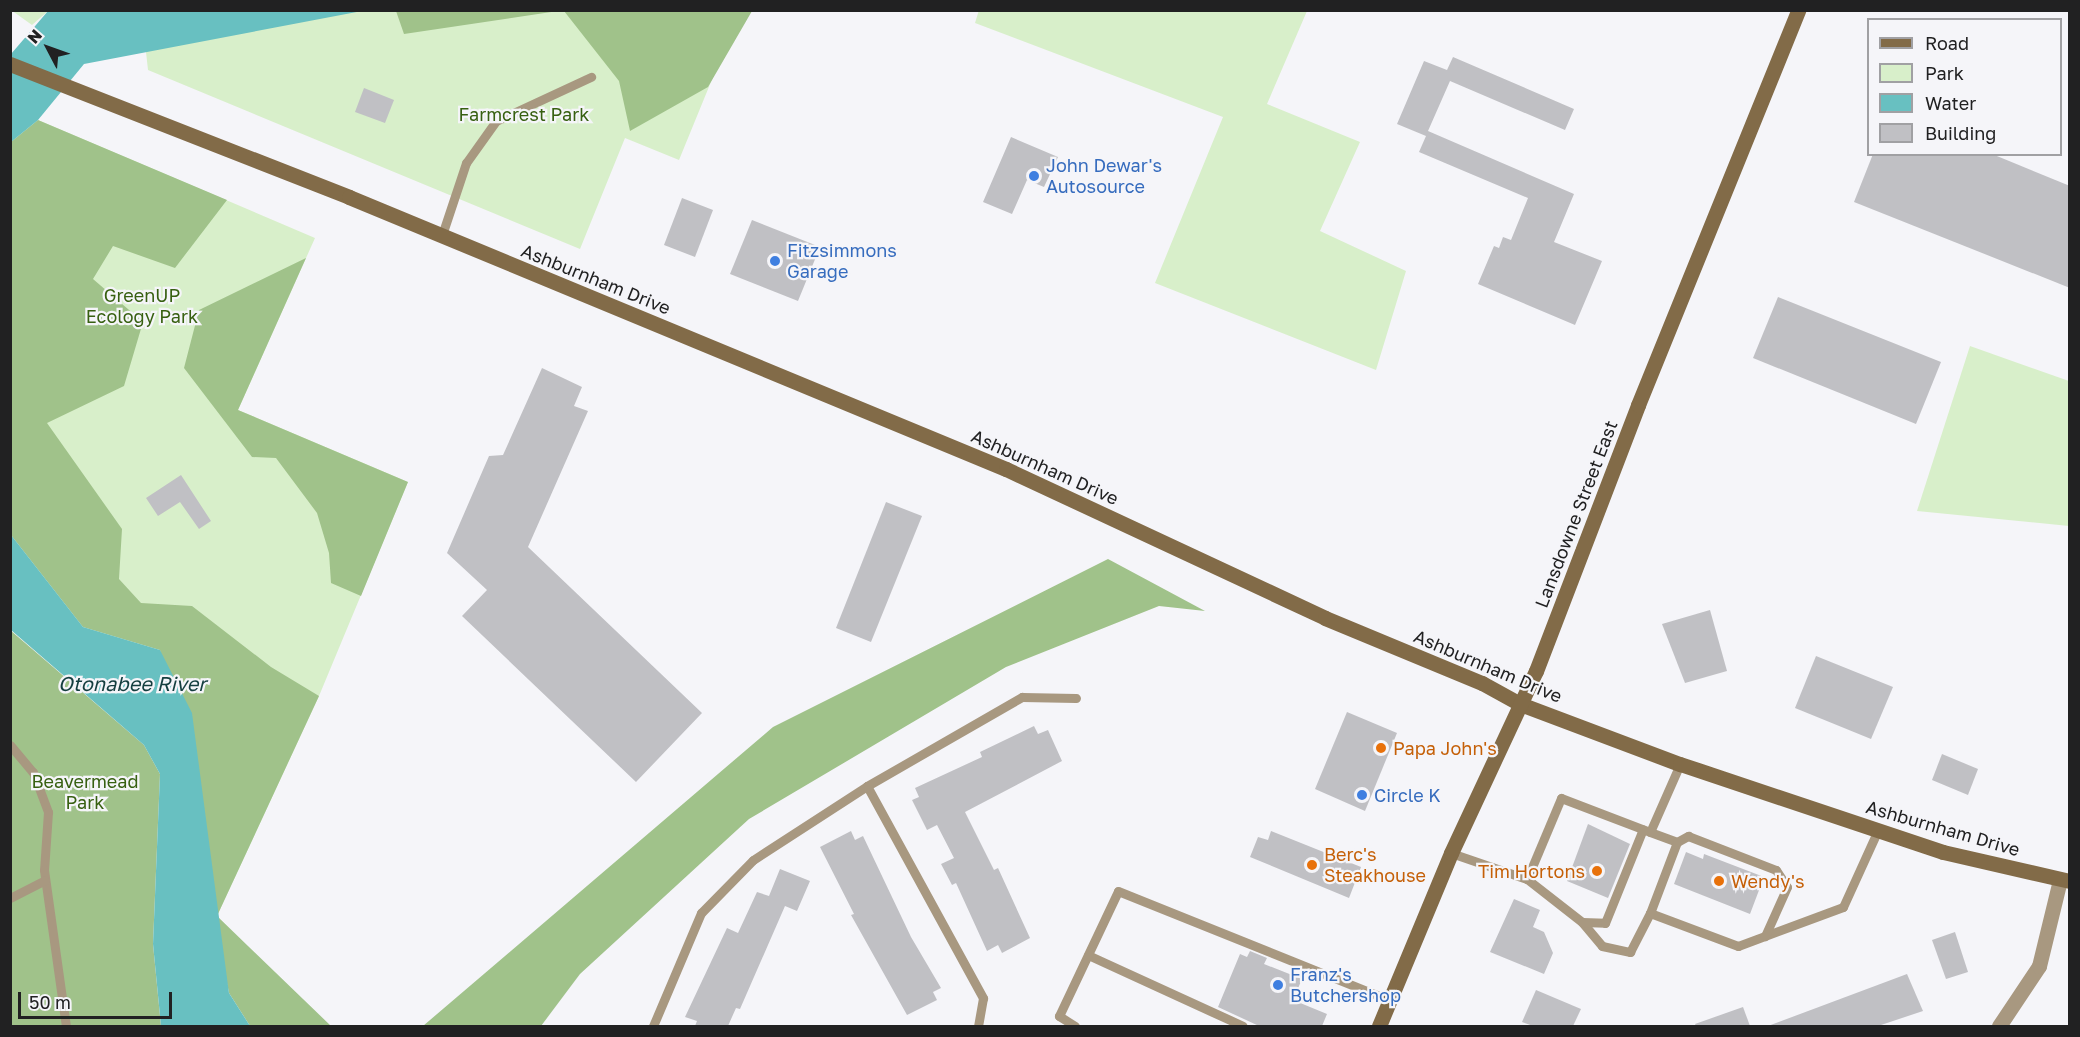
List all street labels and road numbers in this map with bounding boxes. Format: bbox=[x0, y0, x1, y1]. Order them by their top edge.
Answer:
street label: Ashburnham Drive bbox=[518, 239, 674, 319]
street label: Lansdowne Street East bbox=[1530, 417, 1622, 611]
street label: Ashburnham Drive bbox=[968, 425, 1122, 509]
street label: Ashburnham Drive bbox=[1411, 625, 1565, 707]
street label: Ashburnham Drive bbox=[1864, 796, 2022, 860]

